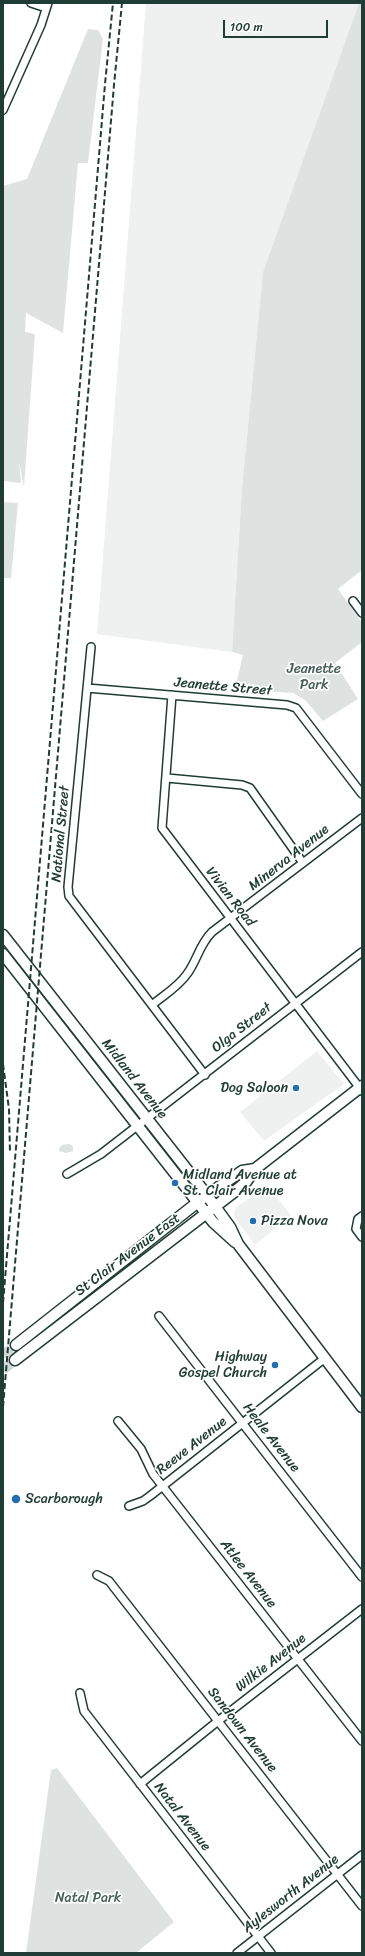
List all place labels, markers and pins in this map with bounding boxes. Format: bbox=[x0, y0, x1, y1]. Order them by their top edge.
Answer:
place label: Dog Saloon bbox=[220, 1080, 288, 1096]
marker: Dog Saloon bbox=[291, 1083, 301, 1093]
place label: Midland Avenue at St. Clair Avenue bbox=[183, 1167, 297, 1200]
marker: Midland Avenue at St. Clair Avenue bbox=[170, 1178, 180, 1188]
place label: Pizza Nova bbox=[261, 1213, 328, 1229]
marker: Pizza Nova bbox=[248, 1216, 258, 1226]
place label: Highway Gospel Church bbox=[179, 1349, 267, 1382]
marker: Highway Gospel Church bbox=[270, 1360, 280, 1370]
place label: Scarborough bbox=[25, 1491, 103, 1507]
marker: Scarborough bbox=[10, 1493, 22, 1505]

